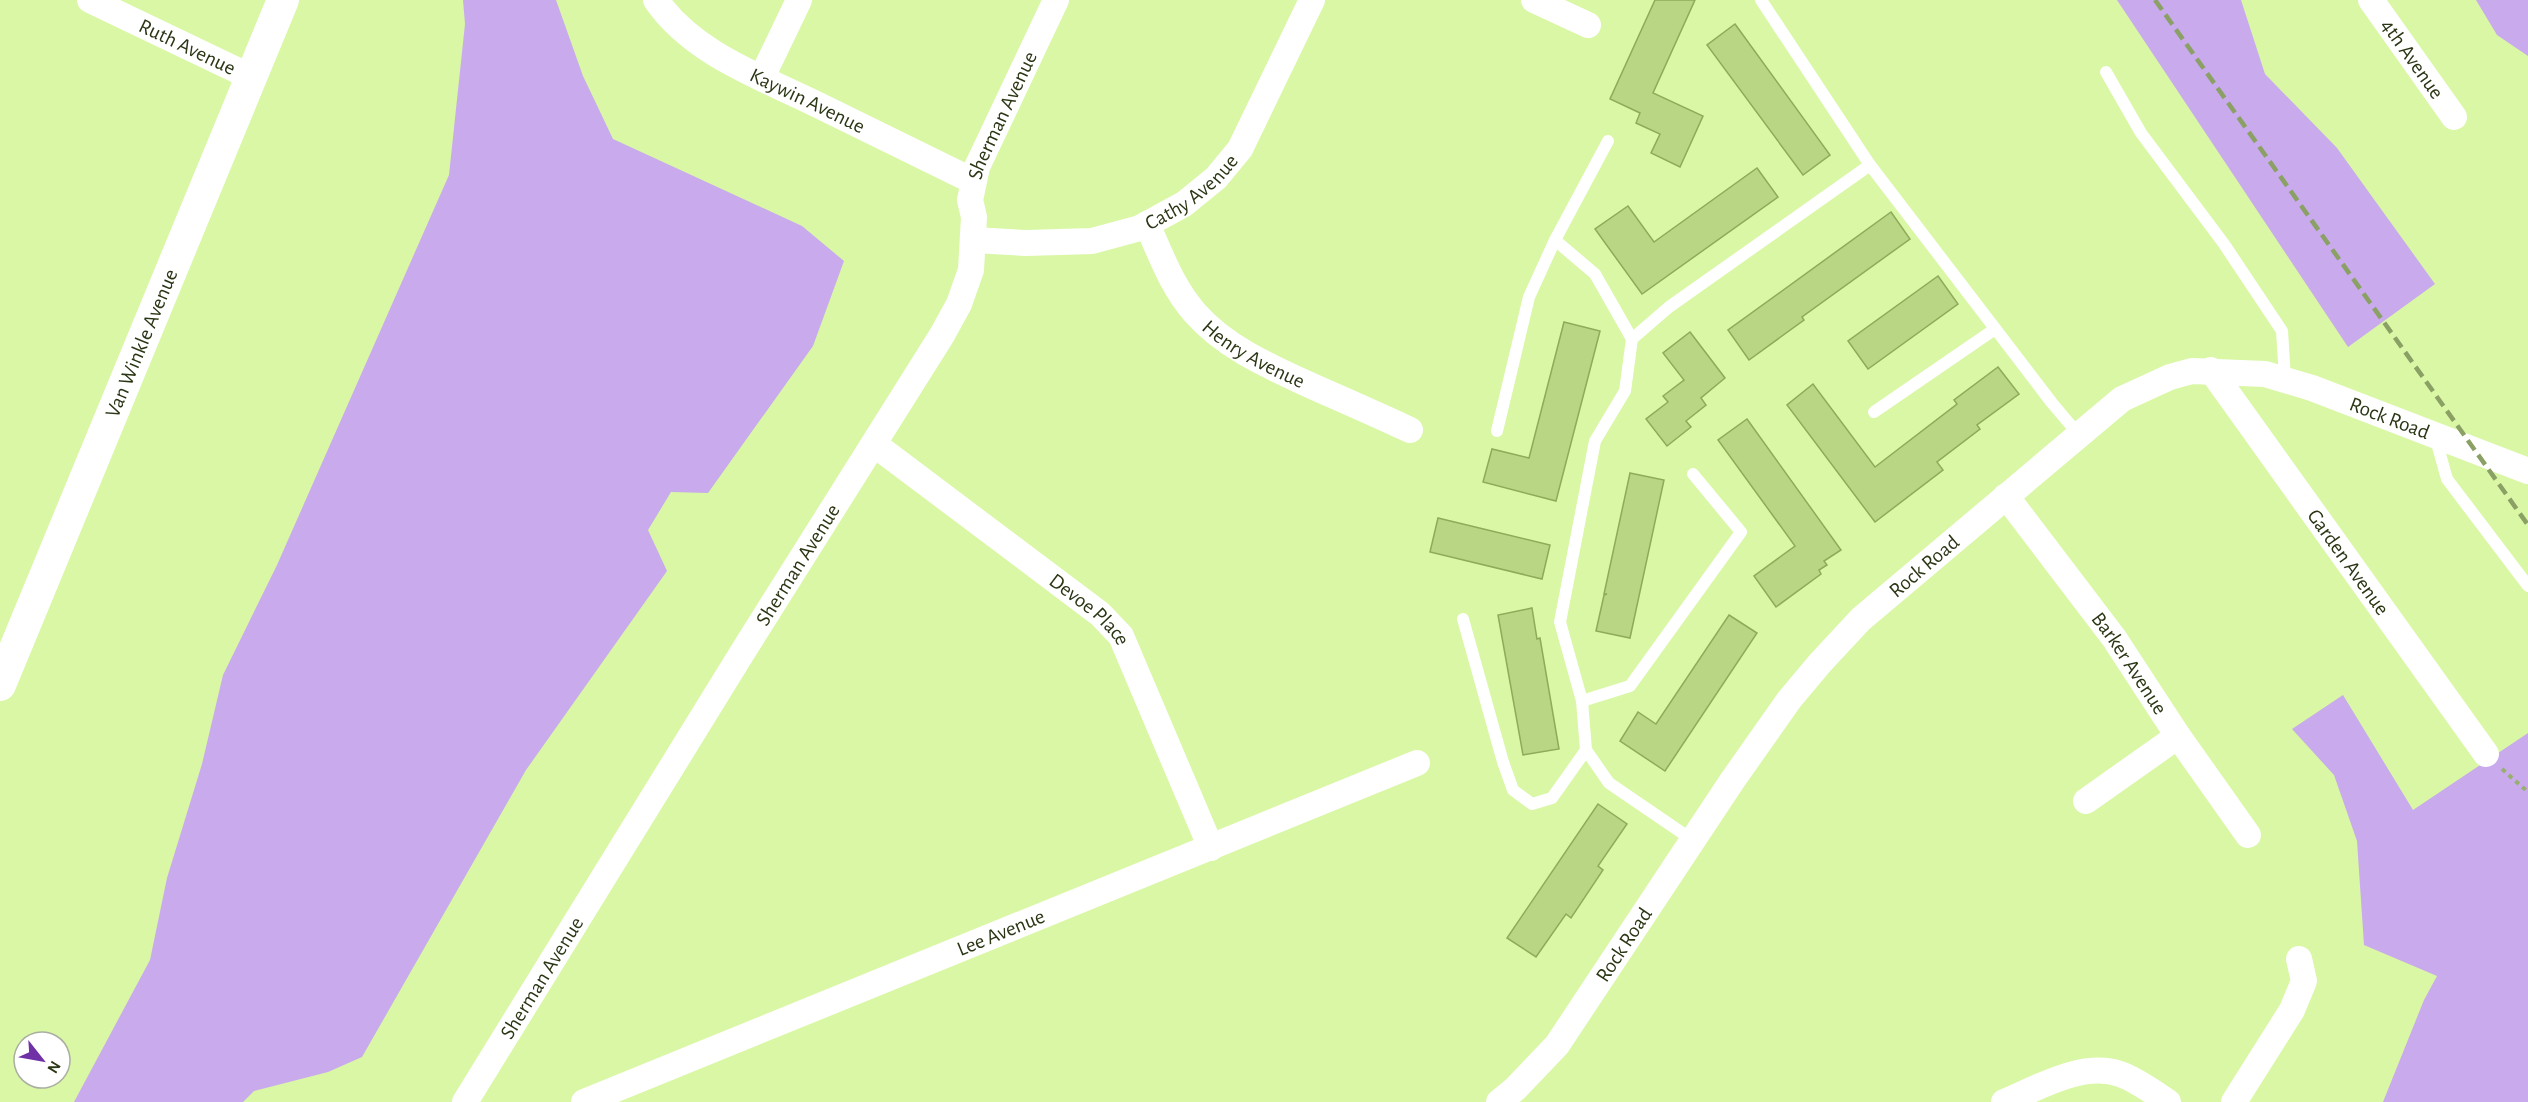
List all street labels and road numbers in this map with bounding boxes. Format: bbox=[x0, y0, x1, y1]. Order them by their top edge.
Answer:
street label: Ruth Avenue bbox=[136, 15, 239, 79]
street label: 4th Avenue bbox=[2377, 15, 2448, 103]
street label: Sherman Avenue bbox=[964, 48, 1041, 181]
street label: Kaywin Avenue bbox=[747, 64, 868, 137]
street label: Cathy Avenue bbox=[1141, 150, 1242, 234]
street label: Van Winkle Avenue bbox=[101, 266, 181, 420]
street label: Henry Avenue bbox=[1198, 316, 1308, 392]
street label: Rock Road bbox=[2347, 393, 2433, 443]
street label: Sherman Avenue bbox=[752, 500, 843, 629]
street label: Garden Avenue bbox=[2304, 505, 2393, 619]
street label: Rock Road bbox=[1885, 531, 1963, 601]
street label: Devoe Place bbox=[1046, 569, 1134, 648]
street label: Barker Avenue bbox=[2088, 608, 2171, 718]
street label: Rock Road bbox=[1592, 904, 1656, 985]
street label: Lee Avenue bbox=[954, 905, 1048, 960]
street label: Sherman Avenue bbox=[496, 913, 587, 1042]

